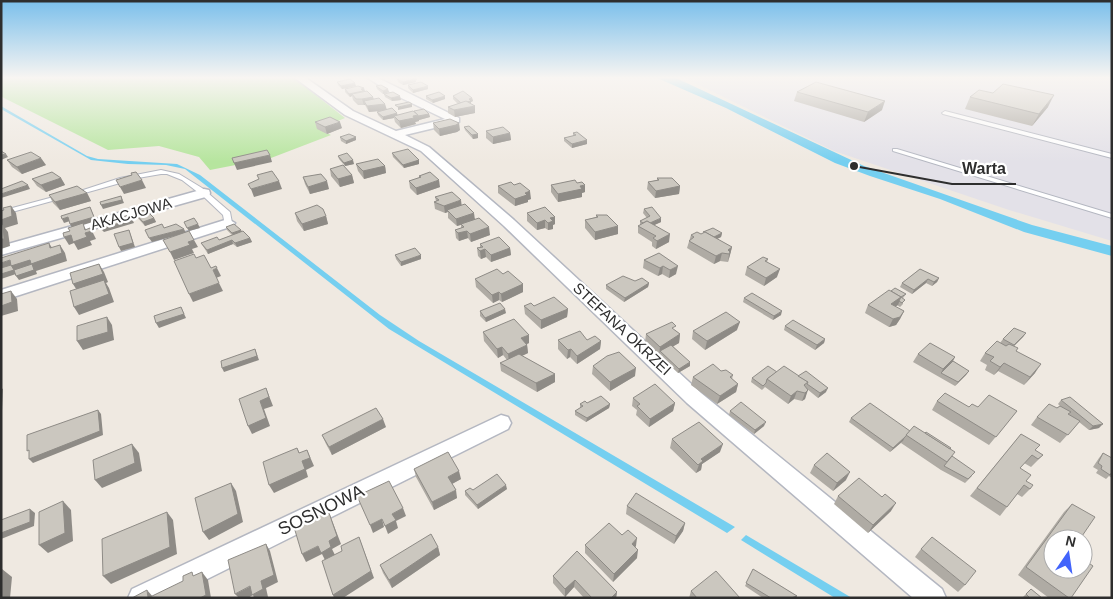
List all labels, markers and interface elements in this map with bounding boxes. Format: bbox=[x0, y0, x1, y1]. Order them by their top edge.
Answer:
callout: Warta bbox=[952, 153, 1016, 184]
text: Warta bbox=[962, 160, 1006, 177]
street label: AKACJOWA bbox=[88, 194, 173, 233]
street label: STEFANA OKRZEI bbox=[570, 279, 675, 378]
street label: SOSNOWA bbox=[275, 481, 367, 539]
north arrow bbox=[1043, 529, 1093, 579]
text: N bbox=[1064, 532, 1078, 550]

